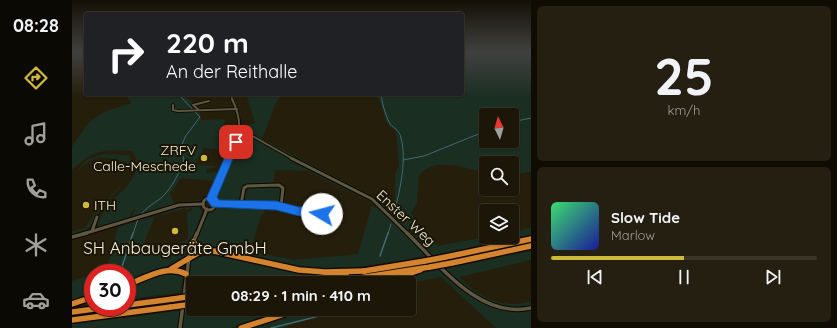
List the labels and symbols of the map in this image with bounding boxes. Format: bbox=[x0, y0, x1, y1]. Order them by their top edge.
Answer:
north arrow bbox=[479, 108, 519, 148]
pin bbox=[219, 125, 253, 159]
place label: ZRFV Calle-Meschede bbox=[93, 141, 196, 175]
marker: ZRFV Calle-Meschede bbox=[199, 153, 209, 163]
street label: Enster Weg bbox=[373, 186, 439, 250]
position arrow bbox=[301, 193, 343, 235]
place label: ITH bbox=[94, 196, 116, 214]
marker: ITH bbox=[81, 200, 91, 210]
marker: SH Anbaugeräte GmbH bbox=[170, 226, 180, 236]
place label: SH Anbaugeräte GmbH bbox=[83, 237, 267, 258]
speed limit sign: 30 bbox=[84, 264, 136, 316]

